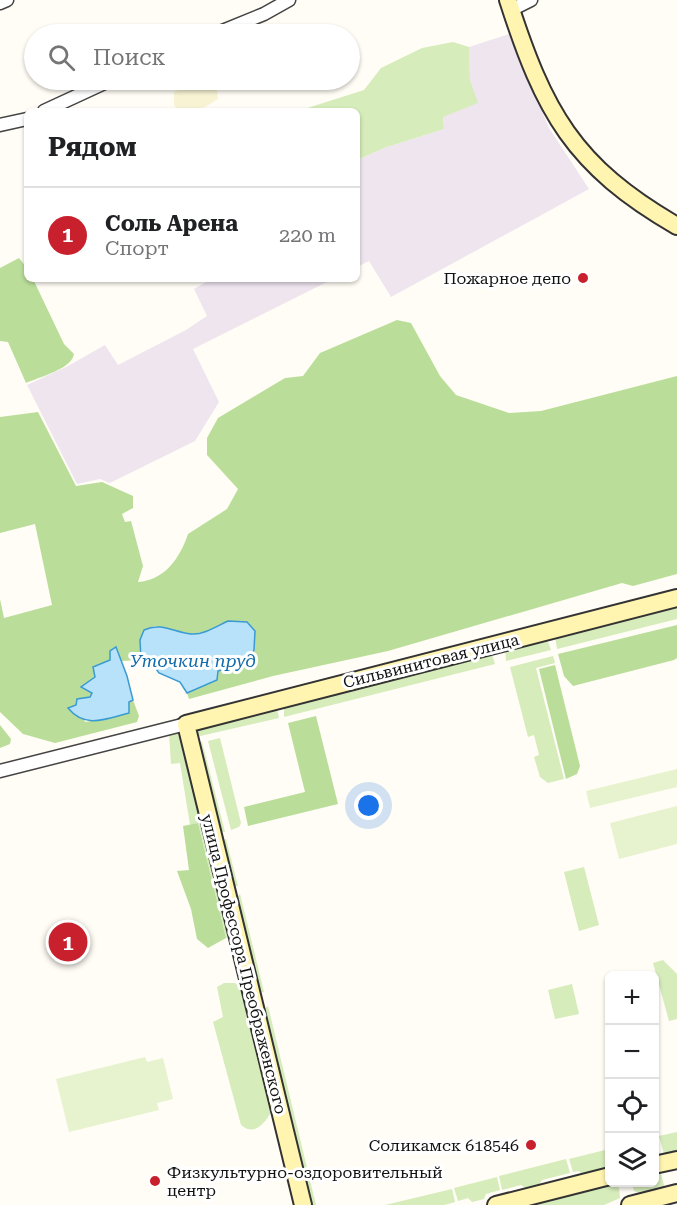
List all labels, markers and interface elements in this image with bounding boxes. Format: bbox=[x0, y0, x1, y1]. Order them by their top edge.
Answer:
search box bbox=[24, 24, 360, 90]
icon: search bbox=[45, 41, 78, 74]
text: Поиск bbox=[93, 45, 165, 70]
text: Рядом bbox=[48, 132, 137, 162]
text: Соль Арена bbox=[105, 211, 238, 236]
text: 1 bbox=[62, 223, 73, 247]
text: 220 m bbox=[279, 223, 336, 247]
text: Спорт bbox=[105, 236, 169, 260]
place label: Пожарное депо bbox=[443, 269, 571, 288]
marker: Пожарное депо bbox=[576, 271, 590, 285]
street label: Сильвинитовая улица bbox=[341, 630, 521, 692]
water label: Уточкин пруд bbox=[130, 650, 256, 671]
your location bbox=[354, 791, 383, 820]
street label: улица Профессора Преображенского bbox=[197, 812, 291, 1116]
pin: 1 bbox=[48, 920, 88, 964]
map controls bbox=[605, 971, 659, 1187]
button: + bbox=[605, 971, 659, 1025]
button: − bbox=[605, 1025, 659, 1079]
button: locate bbox=[605, 1079, 659, 1133]
button: layers bbox=[605, 1133, 659, 1187]
place label: Соликамск 618546 bbox=[369, 1136, 519, 1155]
marker: Соликамск 618546 bbox=[524, 1138, 538, 1152]
place label: Физкультурно-оздоровительный центр bbox=[167, 1163, 443, 1200]
marker: Физкультурно-оздоровительный центр bbox=[148, 1174, 162, 1188]

